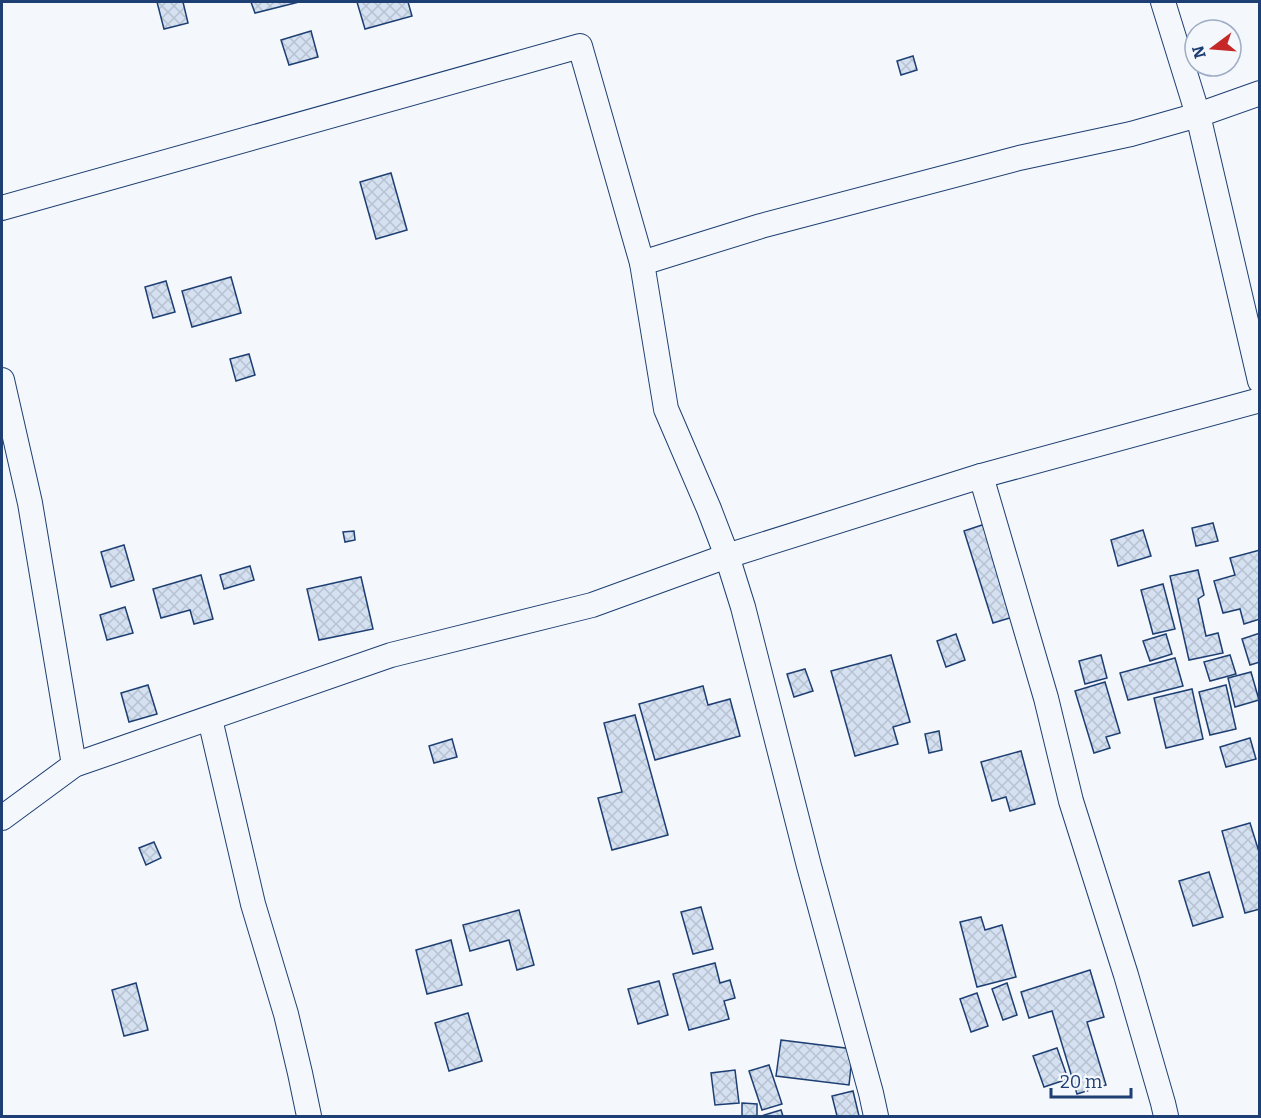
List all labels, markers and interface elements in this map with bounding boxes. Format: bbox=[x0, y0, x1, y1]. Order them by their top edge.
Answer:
north arrow bbox=[1183, 18, 1243, 78]
text: N bbox=[1188, 43, 1210, 61]
scale bar bbox=[1051, 1061, 1130, 1099]
text: 20 m bbox=[1060, 1071, 1102, 1093]

